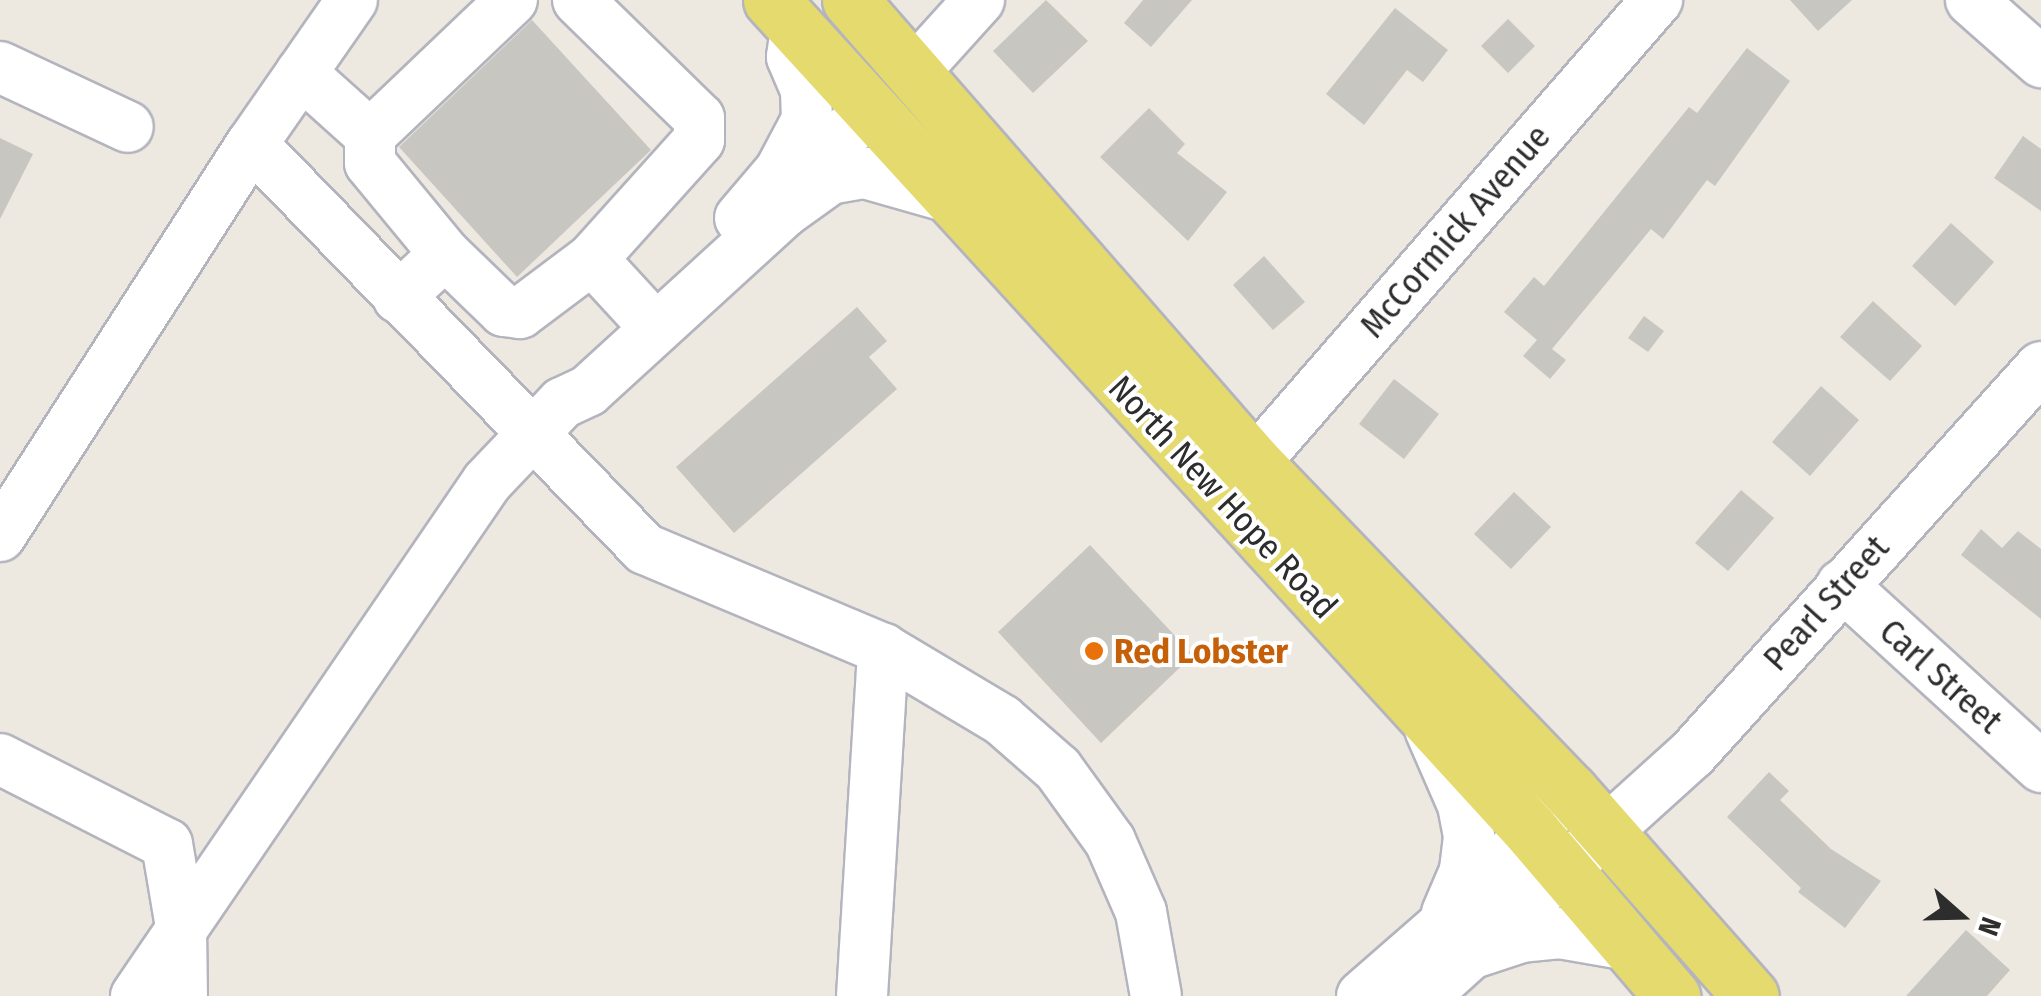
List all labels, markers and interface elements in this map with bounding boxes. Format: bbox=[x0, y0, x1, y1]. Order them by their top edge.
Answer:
street label: McCormick Avenue bbox=[1351, 116, 1559, 346]
street label: North New Hope Road bbox=[1100, 367, 1346, 627]
street label: Pearl Street bbox=[1754, 527, 1898, 679]
street label: Carl Street bbox=[1871, 610, 2011, 742]
place label: Red Lobster bbox=[1114, 630, 1288, 672]
marker: Red Lobster bbox=[1083, 640, 1105, 662]
north arrow bbox=[1911, 866, 2011, 966]
text: N bbox=[1971, 913, 2008, 940]

